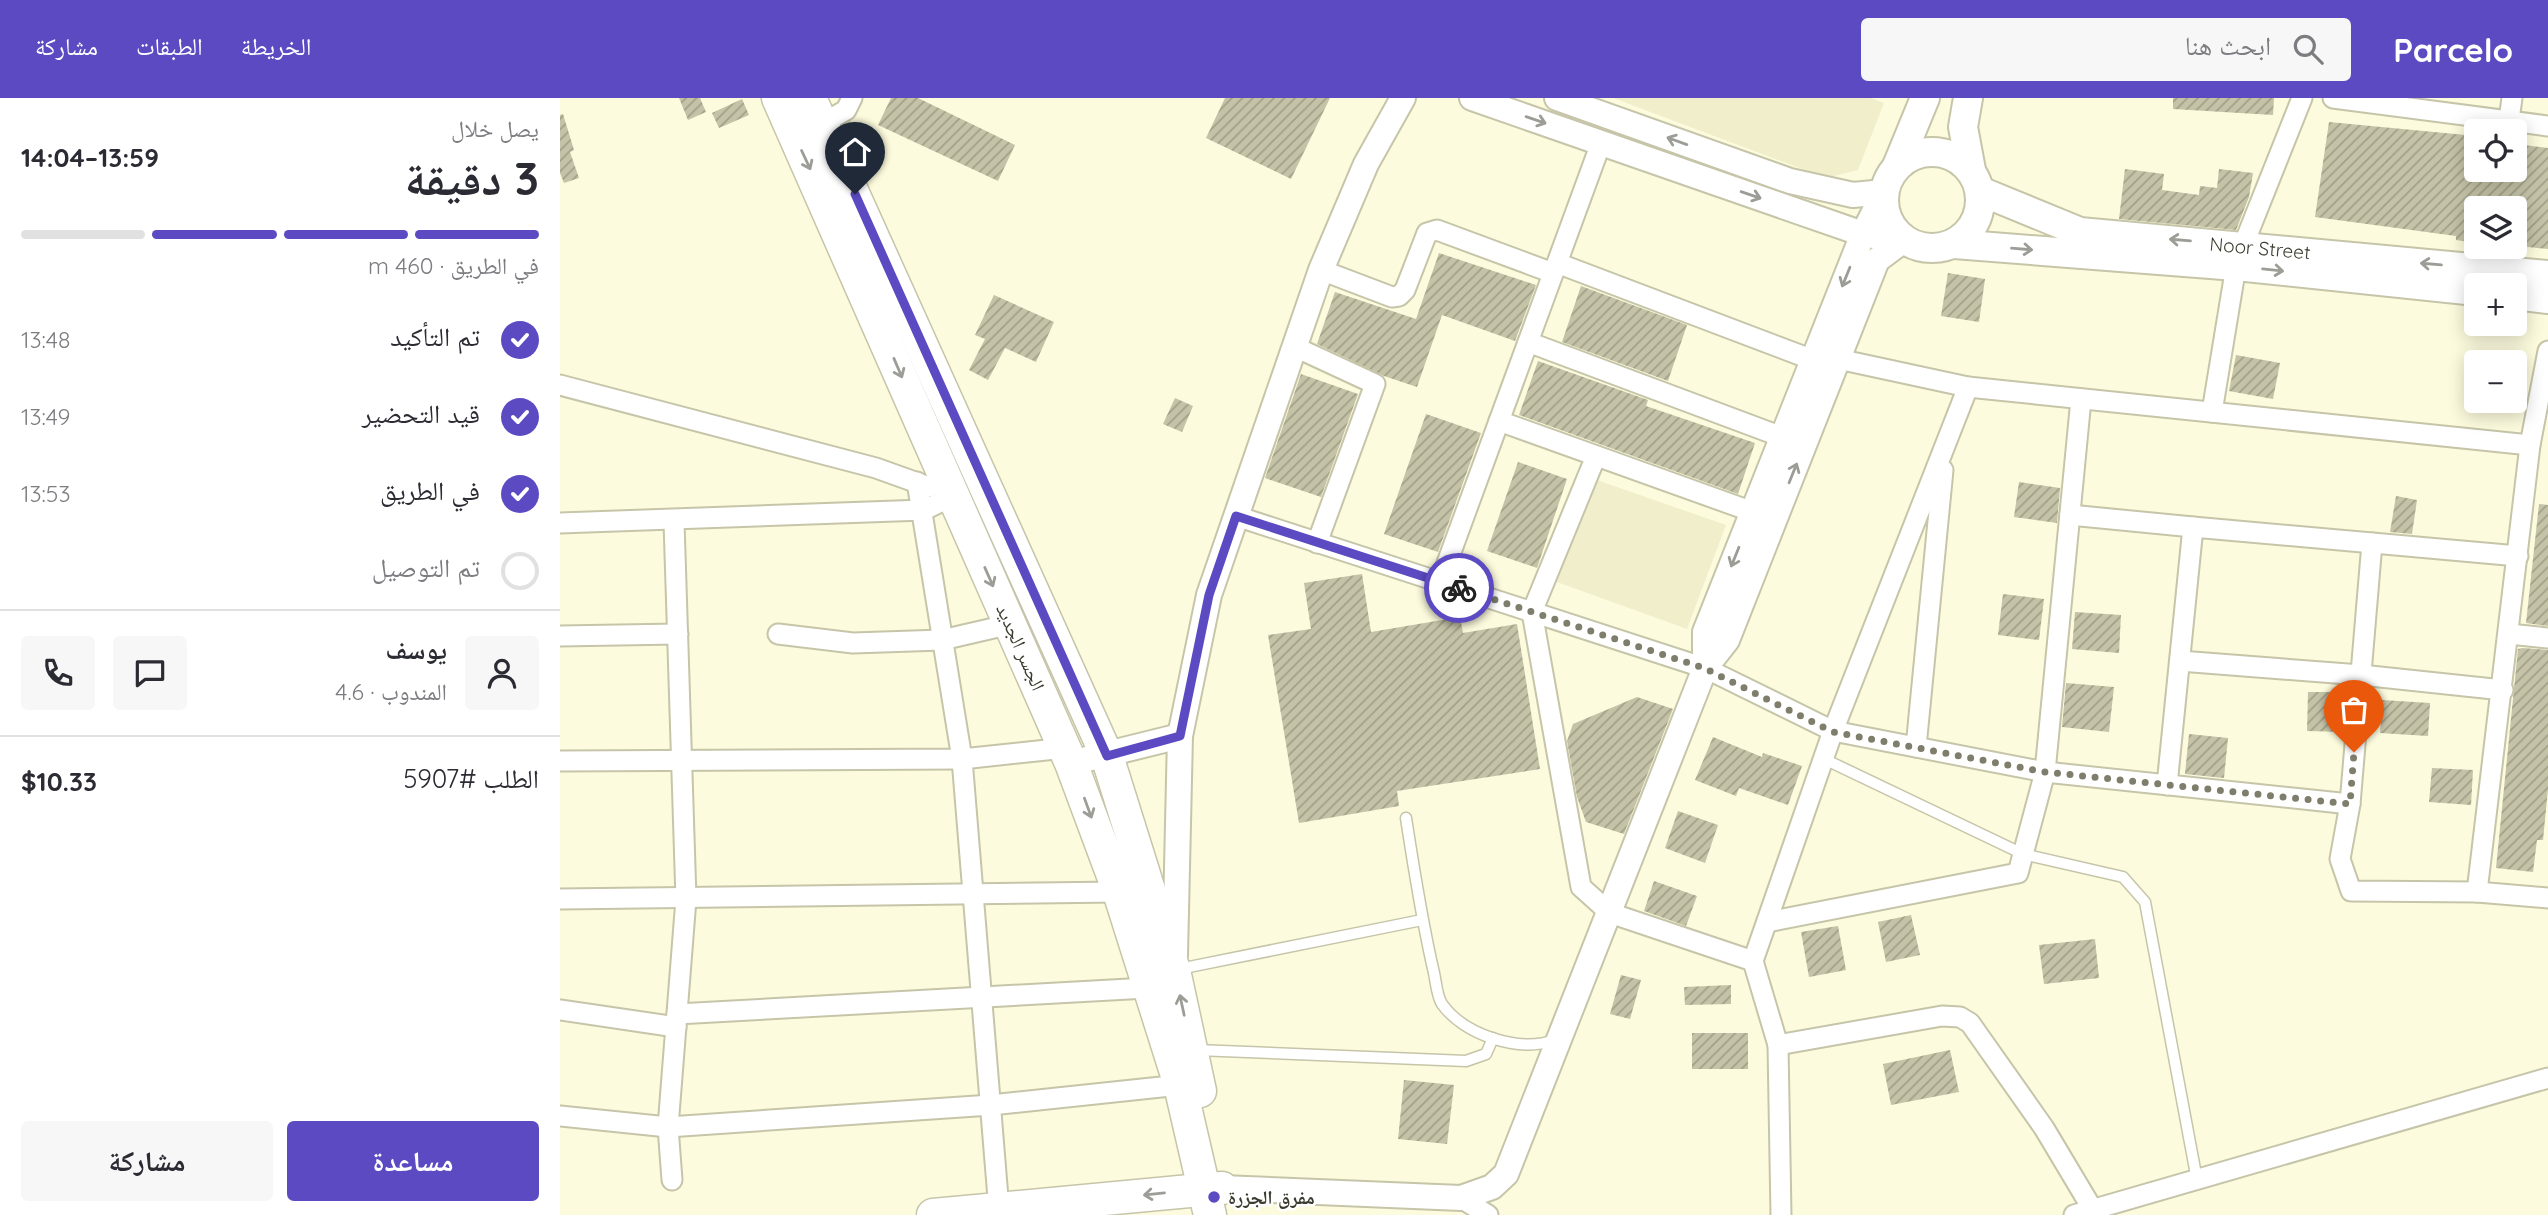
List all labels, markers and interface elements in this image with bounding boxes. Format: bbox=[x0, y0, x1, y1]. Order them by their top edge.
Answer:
search box bbox=[1861, 18, 2351, 81]
text: ابحث هنا bbox=[2185, 29, 2271, 62]
text: Parcelo bbox=[2393, 29, 2513, 70]
icon: search bbox=[2289, 30, 2327, 68]
text: مشاركة bbox=[35, 31, 98, 61]
text: الطبقات bbox=[136, 31, 203, 61]
text: الخريطة bbox=[241, 31, 311, 61]
text: يصل خلال bbox=[451, 114, 539, 143]
one-way arrow bbox=[1525, 115, 1547, 128]
map controls bbox=[2464, 119, 2527, 413]
button: locate bbox=[2464, 119, 2527, 182]
pin bbox=[825, 122, 885, 194]
icon: home bbox=[836, 133, 874, 171]
one-way arrow bbox=[1667, 134, 1689, 146]
text: 13:59–14:04 bbox=[21, 141, 159, 174]
text: 3 دقيقة bbox=[405, 149, 539, 207]
one-way arrow bbox=[800, 149, 813, 170]
one-way arrow bbox=[1740, 190, 1762, 202]
button: layers bbox=[2464, 196, 2527, 259]
street label: Noor Street bbox=[2209, 232, 2311, 264]
one-way arrow bbox=[2170, 234, 2192, 247]
one-way arrow bbox=[2010, 243, 2033, 256]
text: في الطريق · 460 m bbox=[368, 251, 539, 280]
one-way arrow bbox=[2420, 257, 2443, 270]
one-way arrow bbox=[2261, 264, 2284, 277]
one-way arrow bbox=[1839, 265, 1852, 287]
button: + bbox=[2464, 273, 2527, 336]
text: تم التأكيد bbox=[390, 320, 480, 353]
icon: check bbox=[501, 321, 539, 359]
text: 13:48 bbox=[21, 325, 70, 354]
button: − bbox=[2464, 350, 2527, 413]
one-way arrow bbox=[892, 357, 905, 379]
text: قيد التحضير bbox=[362, 397, 480, 430]
icon: check bbox=[501, 398, 539, 436]
text: 13:49 bbox=[21, 402, 70, 431]
one-way arrow bbox=[1787, 463, 1800, 485]
text: في الطريق bbox=[380, 474, 480, 507]
icon: check bbox=[501, 475, 539, 513]
text: 13:53 bbox=[21, 479, 70, 508]
one-way arrow bbox=[1727, 545, 1740, 567]
text: تم التوصيل bbox=[372, 551, 480, 584]
courier bbox=[1424, 553, 1494, 623]
one-way arrow bbox=[983, 565, 996, 587]
icon: bike bbox=[1440, 569, 1478, 607]
street label: الجسر الجديد bbox=[991, 600, 1051, 694]
text: يوسف bbox=[386, 633, 447, 666]
button: phone bbox=[21, 636, 95, 710]
button: chat bbox=[113, 636, 187, 710]
button: person bbox=[465, 636, 539, 710]
text: المندوب · 4.6 bbox=[335, 677, 447, 706]
pin bbox=[2324, 680, 2384, 752]
icon: bag bbox=[2335, 691, 2373, 729]
text: الطلب #5907 bbox=[403, 762, 539, 795]
text: $10.33 bbox=[21, 765, 97, 798]
one-way arrow bbox=[1083, 797, 1095, 819]
one-way arrow bbox=[1174, 994, 1188, 1017]
button: مشاركة bbox=[21, 1121, 273, 1201]
button: مساعدة bbox=[287, 1121, 539, 1201]
place label: مفرق الجزرة bbox=[1228, 1185, 1315, 1209]
one-way arrow bbox=[1143, 1188, 1166, 1201]
marker: مفرق الجزرة bbox=[1206, 1189, 1222, 1205]

